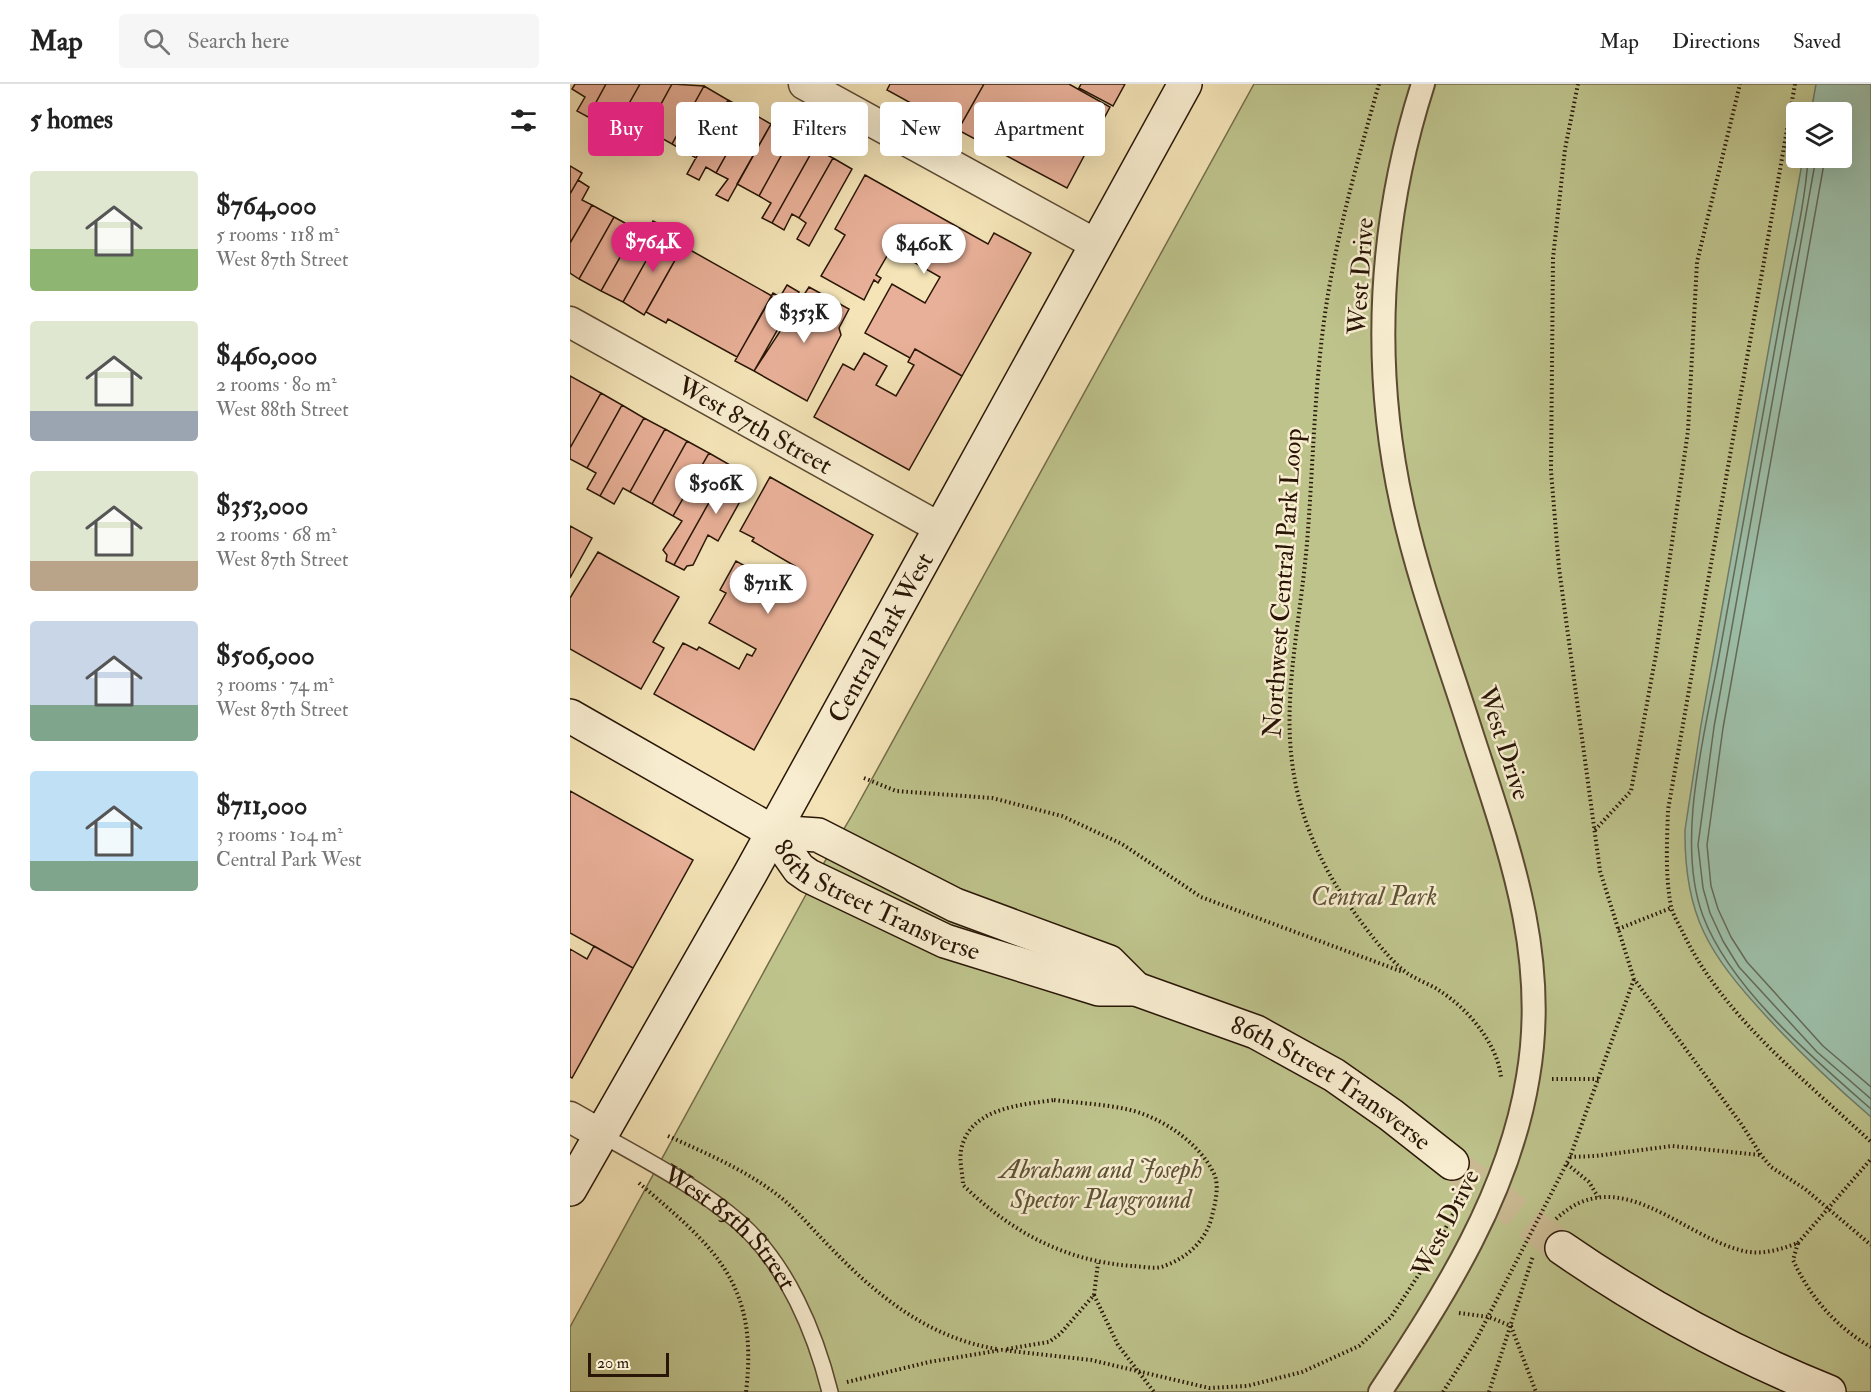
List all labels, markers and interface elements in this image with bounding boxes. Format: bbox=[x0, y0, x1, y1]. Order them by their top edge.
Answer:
search box bbox=[119, 14, 539, 68]
text: Map bbox=[30, 24, 83, 59]
icon: search bbox=[140, 25, 173, 58]
text: Search here bbox=[188, 27, 289, 55]
text: Map bbox=[1599, 28, 1639, 55]
text: Directions bbox=[1672, 28, 1760, 55]
text: Saved bbox=[1793, 28, 1841, 55]
chip: Buy bbox=[588, 102, 664, 156]
chip: Rent bbox=[676, 102, 759, 156]
chip: Filters bbox=[771, 102, 868, 156]
chip: New bbox=[880, 102, 962, 156]
chip: Apartment bbox=[974, 102, 1105, 156]
map controls bbox=[1786, 102, 1852, 168]
button: layers bbox=[1786, 102, 1852, 168]
text: 5 homes bbox=[30, 104, 113, 136]
icon: filters bbox=[507, 104, 540, 137]
text: $764,000 bbox=[216, 190, 316, 222]
icon: home bbox=[78, 195, 150, 267]
street label: West Drive bbox=[1341, 216, 1381, 337]
text: 5 rooms · 118 m² bbox=[216, 222, 339, 247]
pin: $764K bbox=[611, 222, 695, 273]
pin: $460K bbox=[882, 224, 966, 275]
text: $764K bbox=[625, 229, 681, 254]
text: $460K bbox=[896, 231, 952, 256]
text: West 87th Street bbox=[216, 247, 348, 272]
pin: $353K bbox=[762, 293, 846, 344]
text: $353K bbox=[779, 300, 829, 325]
text: $460,000 bbox=[216, 340, 317, 372]
icon: home bbox=[78, 345, 150, 417]
street label: West 87th Street bbox=[671, 370, 838, 482]
text: 2 rooms · 80 m² bbox=[216, 372, 337, 397]
text: West 88th Street bbox=[216, 397, 349, 422]
street label: Northwest Central Park Loop bbox=[1256, 427, 1311, 739]
pin: $506K bbox=[674, 464, 758, 515]
text: $506K bbox=[689, 471, 743, 496]
text: $353,000 bbox=[216, 490, 308, 522]
icon: home bbox=[78, 495, 150, 567]
text: 2 rooms · 68 m² bbox=[216, 522, 337, 547]
text: West 87th Street bbox=[216, 547, 348, 572]
street label: Central Park West bbox=[822, 547, 941, 728]
pin: $711K bbox=[726, 564, 810, 615]
text: $711K bbox=[744, 571, 792, 596]
text: $506,000 bbox=[216, 640, 315, 672]
icon: home bbox=[78, 645, 150, 717]
text: 3 rooms · 74 m² bbox=[216, 672, 334, 697]
street label: West Drive bbox=[1470, 682, 1537, 804]
text: West 87th Street bbox=[216, 697, 348, 722]
text: $711,000 bbox=[216, 790, 307, 822]
icon: home bbox=[78, 795, 150, 867]
text: 3 rooms · 104 m² bbox=[216, 822, 343, 847]
street label: 86th Street Transverse bbox=[766, 834, 984, 968]
text: Central Park West bbox=[216, 847, 362, 872]
park label: Central Park bbox=[1311, 881, 1437, 913]
street label: 86th Street Transverse bbox=[1226, 1009, 1438, 1158]
park label: Abraham and Joseph Spector Playground bbox=[997, 1154, 1202, 1216]
street label: West 85th Street bbox=[657, 1158, 803, 1296]
street label: West Drive bbox=[1405, 1164, 1487, 1284]
scale bar bbox=[588, 1350, 669, 1378]
text: 20 m bbox=[597, 1353, 629, 1373]

